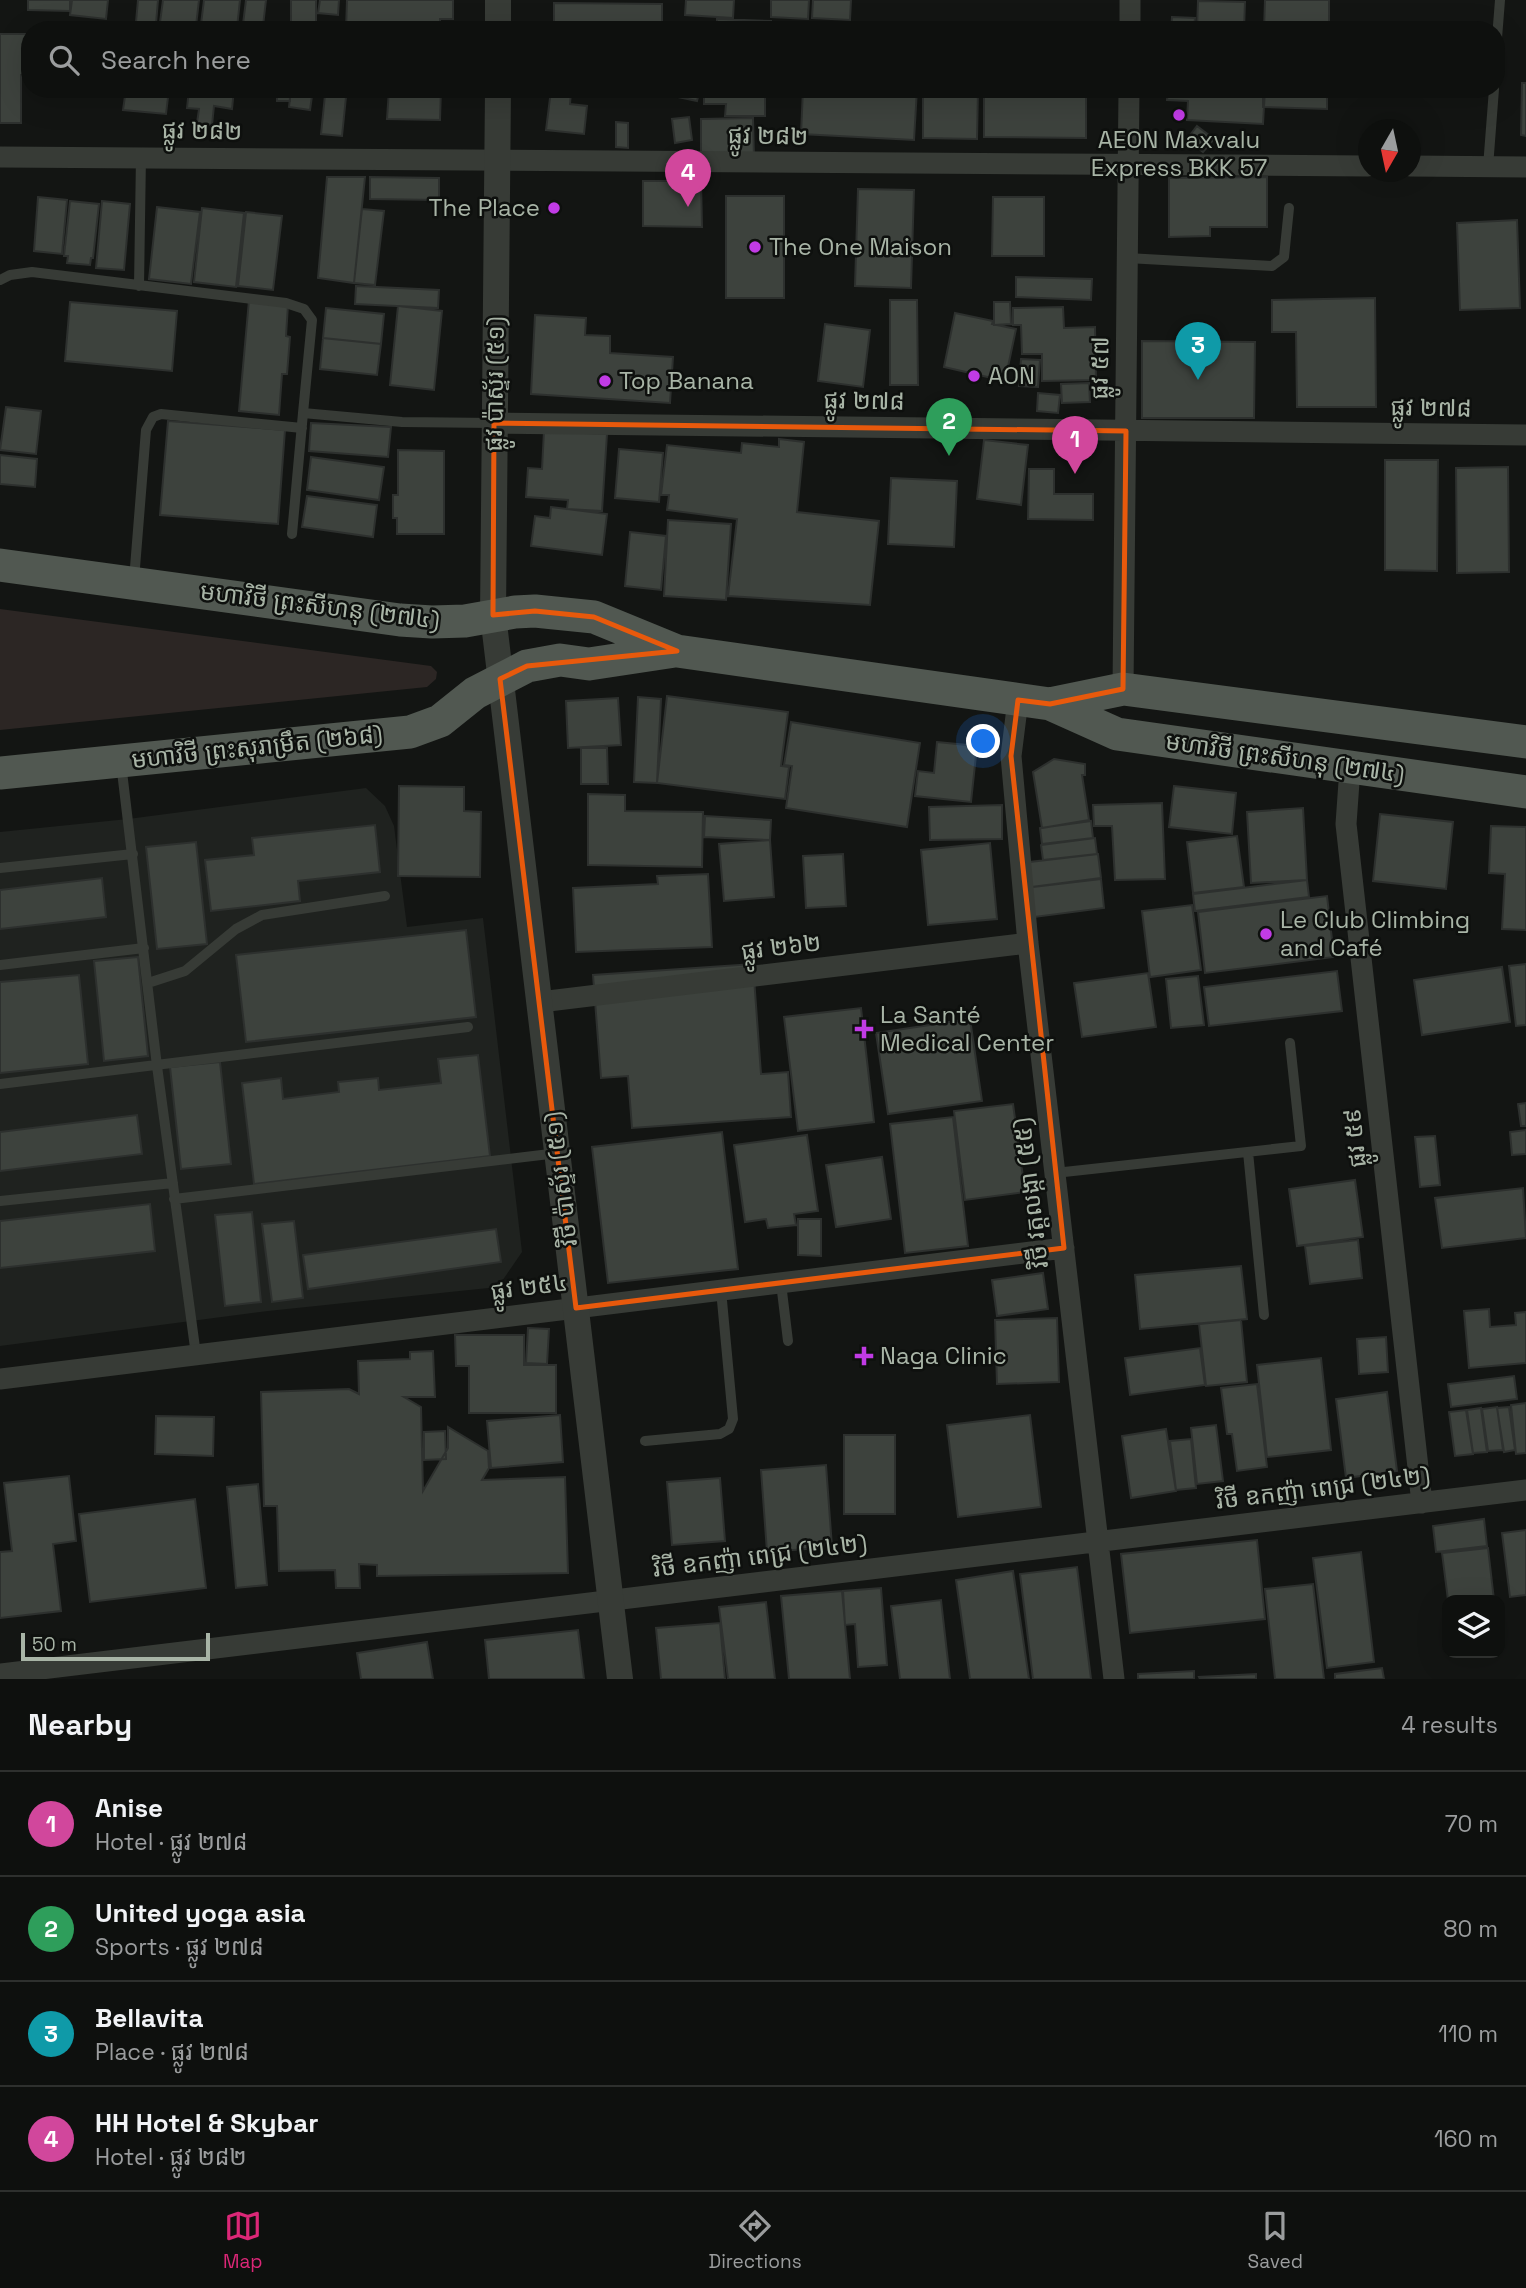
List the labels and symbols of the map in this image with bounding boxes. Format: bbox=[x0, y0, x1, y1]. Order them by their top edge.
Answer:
marker: AEON Maxvalu Express BKK 57 bbox=[1171, 107, 1187, 123]
street label: ផ្លូវ ២៨២ bbox=[161, 114, 243, 154]
street label: ផ្លូវ ២៨២ bbox=[727, 119, 809, 159]
north arrow bbox=[1358, 119, 1421, 182]
place label: AEON Maxvalu Express BKK 57 bbox=[1091, 124, 1267, 183]
pin: 4 bbox=[665, 149, 711, 207]
place label: The Place bbox=[428, 192, 540, 223]
marker: The Place bbox=[546, 200, 562, 216]
place label: The One Maison bbox=[769, 231, 952, 262]
marker: The One Maison bbox=[747, 239, 763, 255]
street label: ផ្លូវ ប៉ាស្ទ័រ (៥១) bbox=[478, 316, 518, 452]
pin: 3 bbox=[1175, 322, 1221, 380]
street label: ផ្លូវ ៥៧ bbox=[1083, 336, 1123, 400]
place label: AON bbox=[988, 360, 1035, 391]
place label: Top Banana bbox=[619, 365, 754, 396]
marker: AON bbox=[966, 368, 982, 384]
marker: Top Banana bbox=[597, 373, 613, 389]
street label: ផ្លូវ ២៧៨ bbox=[823, 384, 905, 424]
street label: ផ្លូវ ២៧៨ bbox=[1390, 391, 1472, 431]
pin: 2 bbox=[926, 398, 972, 456]
pin: 1 bbox=[1052, 416, 1098, 474]
street label: មហាវិថី ព្រះសីហនុ (២៧៤) bbox=[198, 575, 442, 636]
street label: មហាវិថី ព្រះសុរាម្រឹត (២៦៨) bbox=[130, 718, 384, 775]
your location bbox=[966, 724, 1000, 758]
street label: មហាវិថី ព្រះសីហនុ (២៧៤) bbox=[1163, 725, 1407, 790]
place label: Le Club Climbing and Café bbox=[1280, 904, 1470, 963]
street label: ផ្លូវ ២៦២ bbox=[739, 926, 824, 974]
marker: Le Club Climbing and Café bbox=[1258, 926, 1274, 942]
place label: La Santé Medical Center bbox=[880, 999, 1054, 1058]
marker: La Santé Medical Center bbox=[854, 1019, 874, 1039]
street label: ផ្លូវ ៥៩ bbox=[1336, 1106, 1380, 1169]
street label: វិថី ប៉ាស្ទ័រ (៥១) bbox=[537, 1110, 584, 1249]
street label: វិថី វត្តលង្កា (៥៥) bbox=[1006, 1116, 1055, 1271]
street label: ផ្លូវ ២៥៤ bbox=[488, 1266, 570, 1314]
place label: Naga Clinic bbox=[880, 1340, 1007, 1371]
marker: Naga Clinic bbox=[854, 1346, 874, 1366]
street label: វិថី ឧកញ៉ា ពេជ្រ (២៤២) bbox=[1213, 1459, 1432, 1516]
street label: វិថី ឧកញ៉ា ពេជ្រ (២៤២) bbox=[650, 1527, 869, 1584]
scale bar bbox=[21, 1630, 210, 1662]

